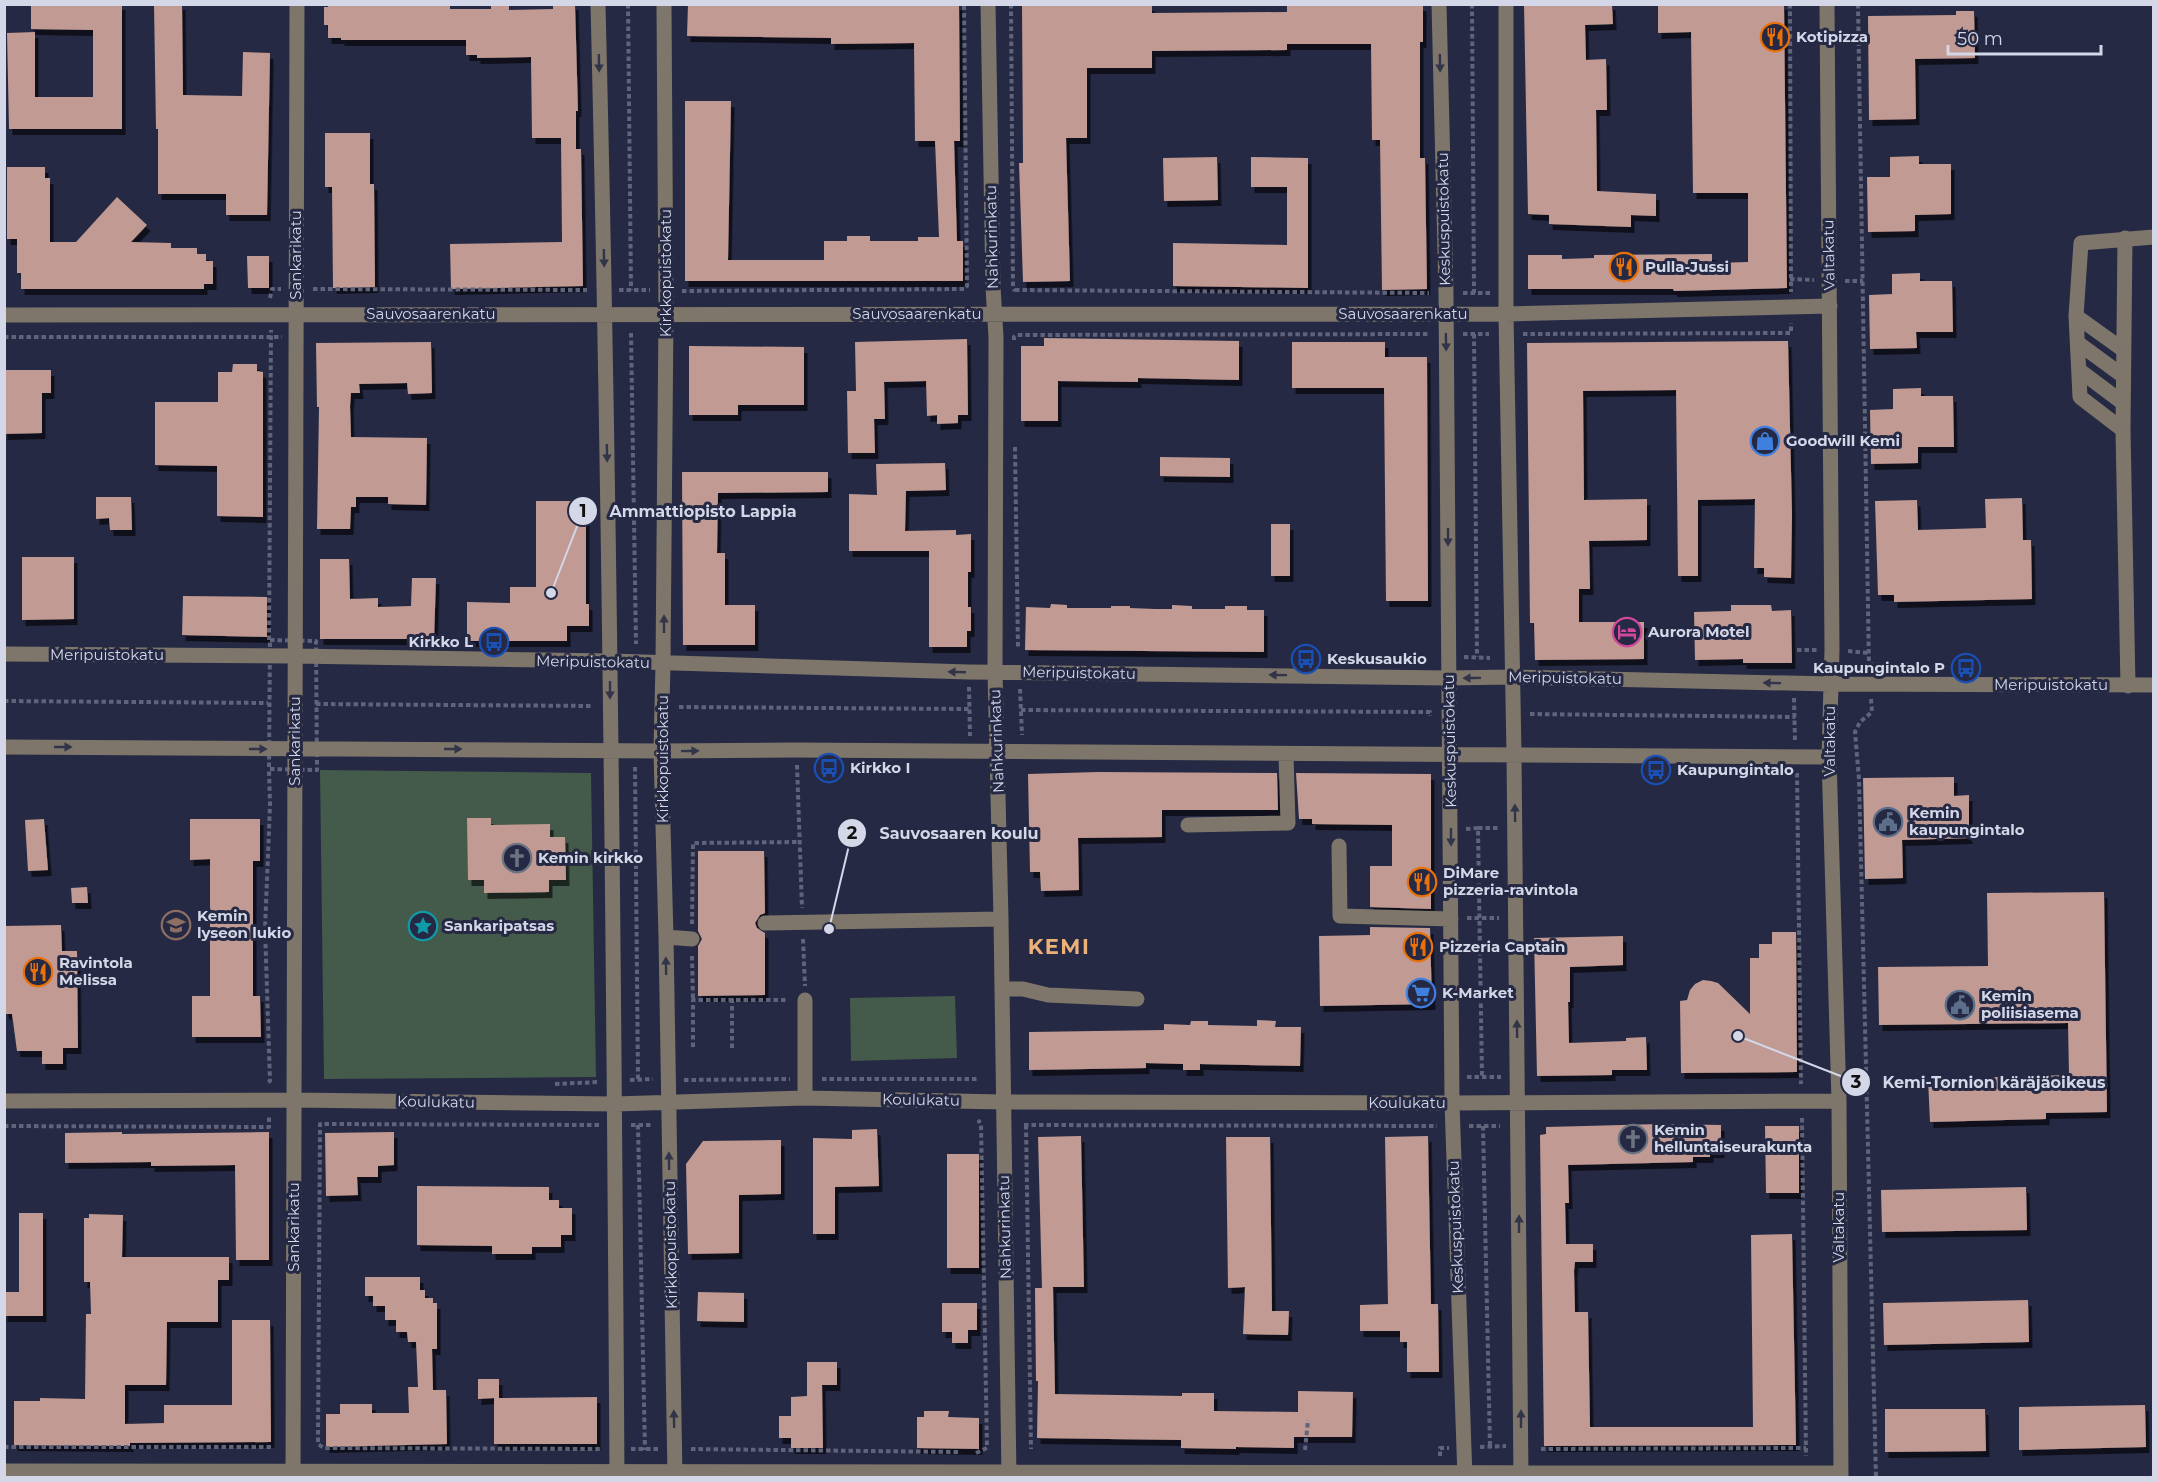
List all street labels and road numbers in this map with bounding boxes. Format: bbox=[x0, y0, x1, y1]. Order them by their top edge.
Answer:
street label: Keskuspuistokatu bbox=[1433, 152, 1454, 286]
street label: Nahkurinkatu bbox=[981, 185, 1002, 289]
street label: Kirkkopuistokatu bbox=[656, 209, 675, 337]
street label: Sankarikatu bbox=[286, 210, 305, 300]
street label: Valtakatu bbox=[1818, 219, 1839, 291]
street label: Sauvosaarenkatu bbox=[366, 304, 496, 323]
street label: Sauvosaarenkatu bbox=[852, 304, 982, 323]
street label: Sauvosaarenkatu bbox=[1338, 304, 1468, 323]
street label: Meripuistokatu bbox=[50, 645, 164, 664]
street label: Meripuistokatu bbox=[536, 651, 650, 672]
street label: Meripuistokatu bbox=[1022, 662, 1136, 683]
street label: Meripuistokatu bbox=[1508, 667, 1622, 688]
street label: Keskuspuistokatu bbox=[1439, 674, 1460, 808]
street label: Meripuistokatu bbox=[1994, 675, 2108, 694]
street label: Nahkurinkatu bbox=[985, 689, 1008, 793]
street label: Kirkkopuistokatu bbox=[653, 695, 672, 823]
street label: Sankarikatu bbox=[285, 696, 304, 786]
street label: Valtakatu bbox=[1820, 706, 1839, 776]
street label: Koulukatu bbox=[882, 1089, 960, 1110]
street label: Koulukatu bbox=[397, 1091, 475, 1112]
street label: Koulukatu bbox=[1368, 1093, 1446, 1112]
street label: Keskuspuistokatu bbox=[1444, 1160, 1467, 1294]
street label: Nahkurinkatu bbox=[994, 1175, 1015, 1279]
street label: Kirkkopuistokatu bbox=[660, 1181, 681, 1309]
street label: Sankarikatu bbox=[284, 1182, 303, 1272]
street label: Valtakatu bbox=[1829, 1192, 1848, 1262]

